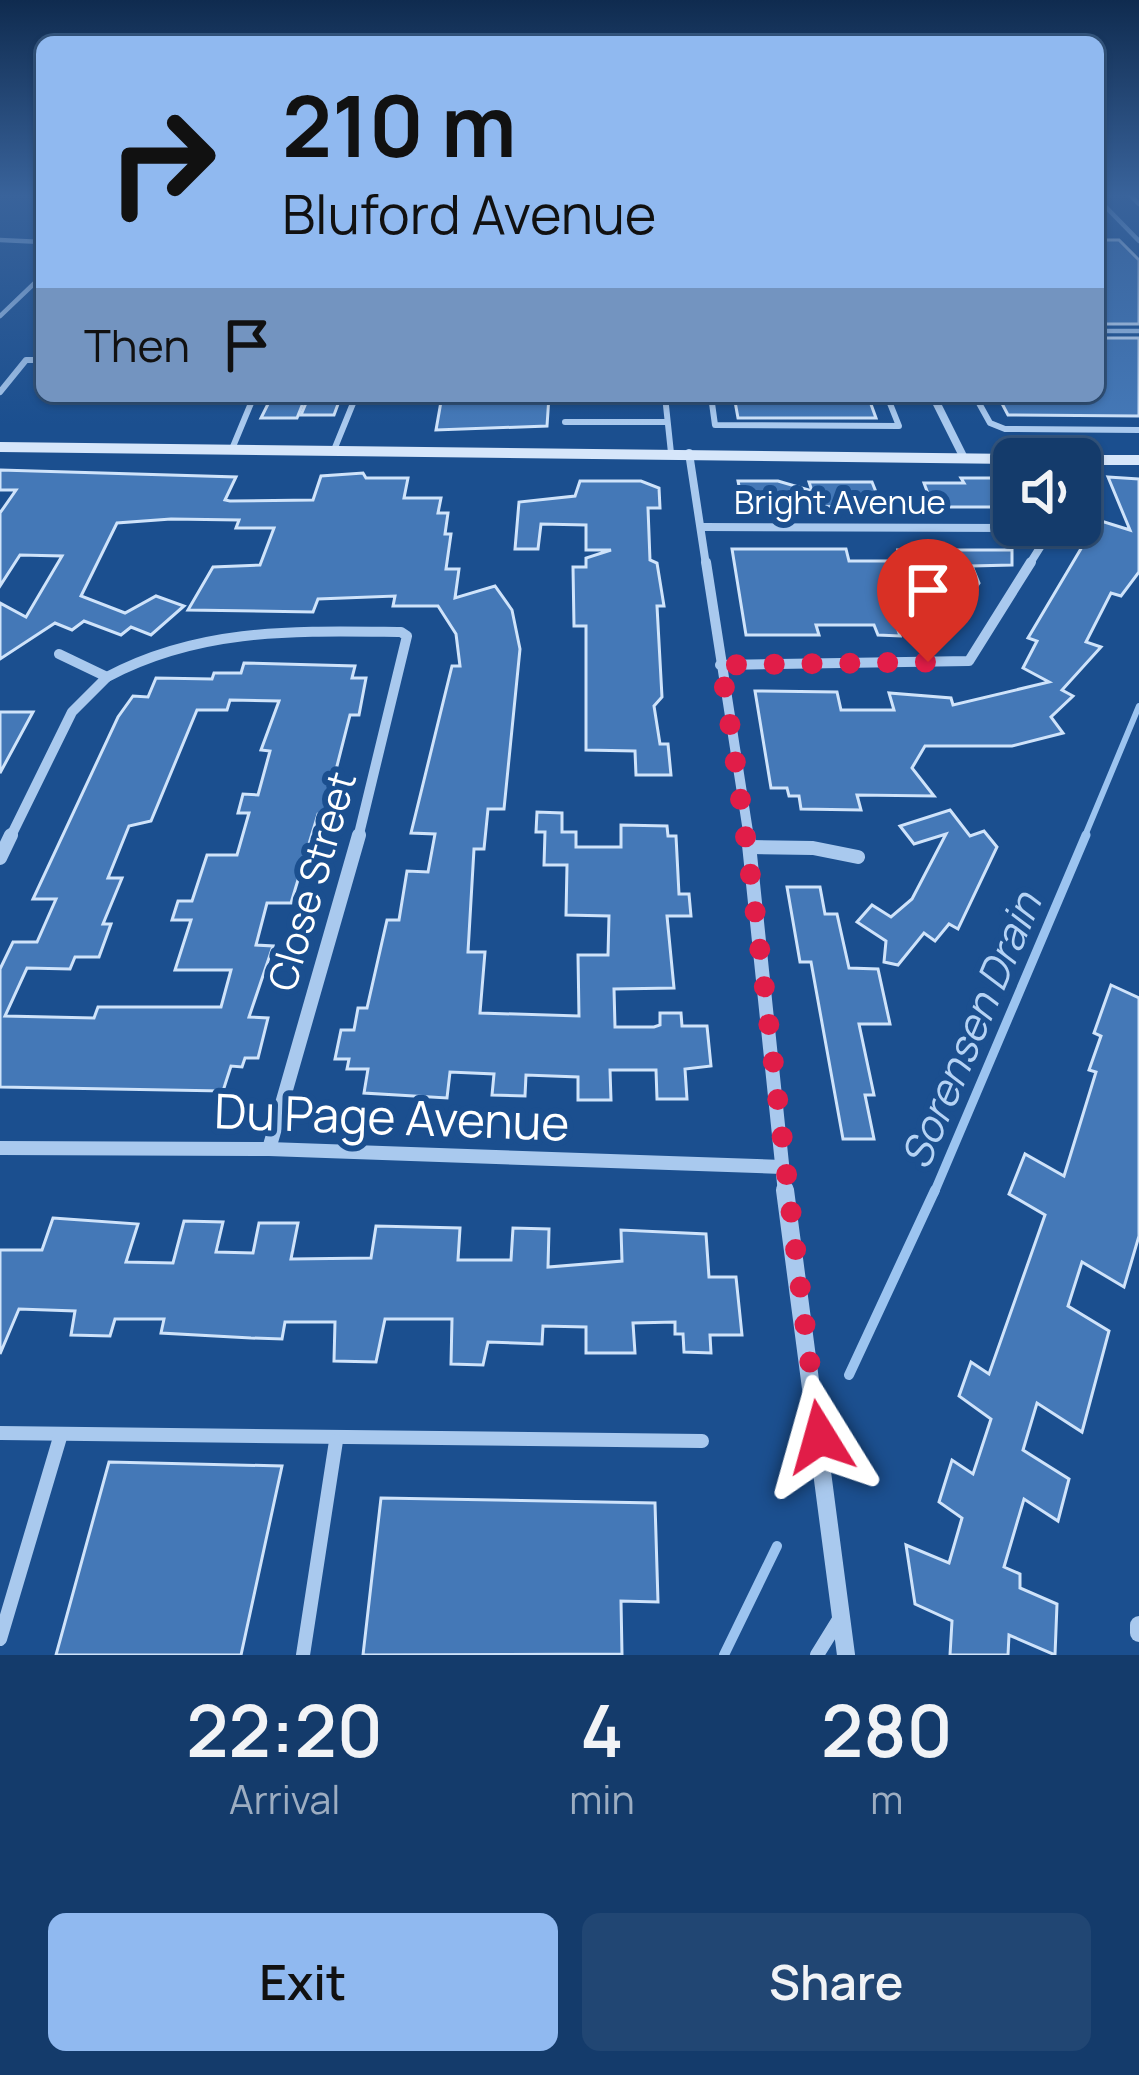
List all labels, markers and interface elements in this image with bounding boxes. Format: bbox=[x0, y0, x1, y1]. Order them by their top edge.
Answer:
text: 210 m bbox=[282, 67, 516, 182]
icon: right bbox=[84, 84, 240, 240]
text: Bluford Avenue bbox=[282, 176, 656, 250]
icon: arrive bbox=[214, 312, 280, 378]
text: Then bbox=[84, 314, 190, 376]
map controls bbox=[993, 438, 1101, 546]
button: sound bbox=[993, 438, 1101, 546]
street label: Bright Avenue bbox=[734, 479, 946, 524]
pin bbox=[877, 539, 979, 662]
icon: arrive bbox=[895, 557, 961, 623]
street label: Close Street bbox=[254, 765, 368, 997]
water label: Sorensen Drain bbox=[886, 881, 1055, 1177]
street label: Du Page Avenue bbox=[213, 1077, 571, 1155]
position arrow bbox=[757, 1374, 883, 1500]
text: 22:20 bbox=[186, 1680, 383, 1779]
text: 4 bbox=[580, 1680, 624, 1779]
text: 280 bbox=[821, 1680, 953, 1779]
text: Arrival bbox=[229, 1772, 340, 1826]
text: min bbox=[569, 1772, 635, 1826]
text: m bbox=[870, 1772, 903, 1826]
button: Exit bbox=[48, 1913, 558, 2051]
button: Share bbox=[582, 1913, 1091, 2051]

